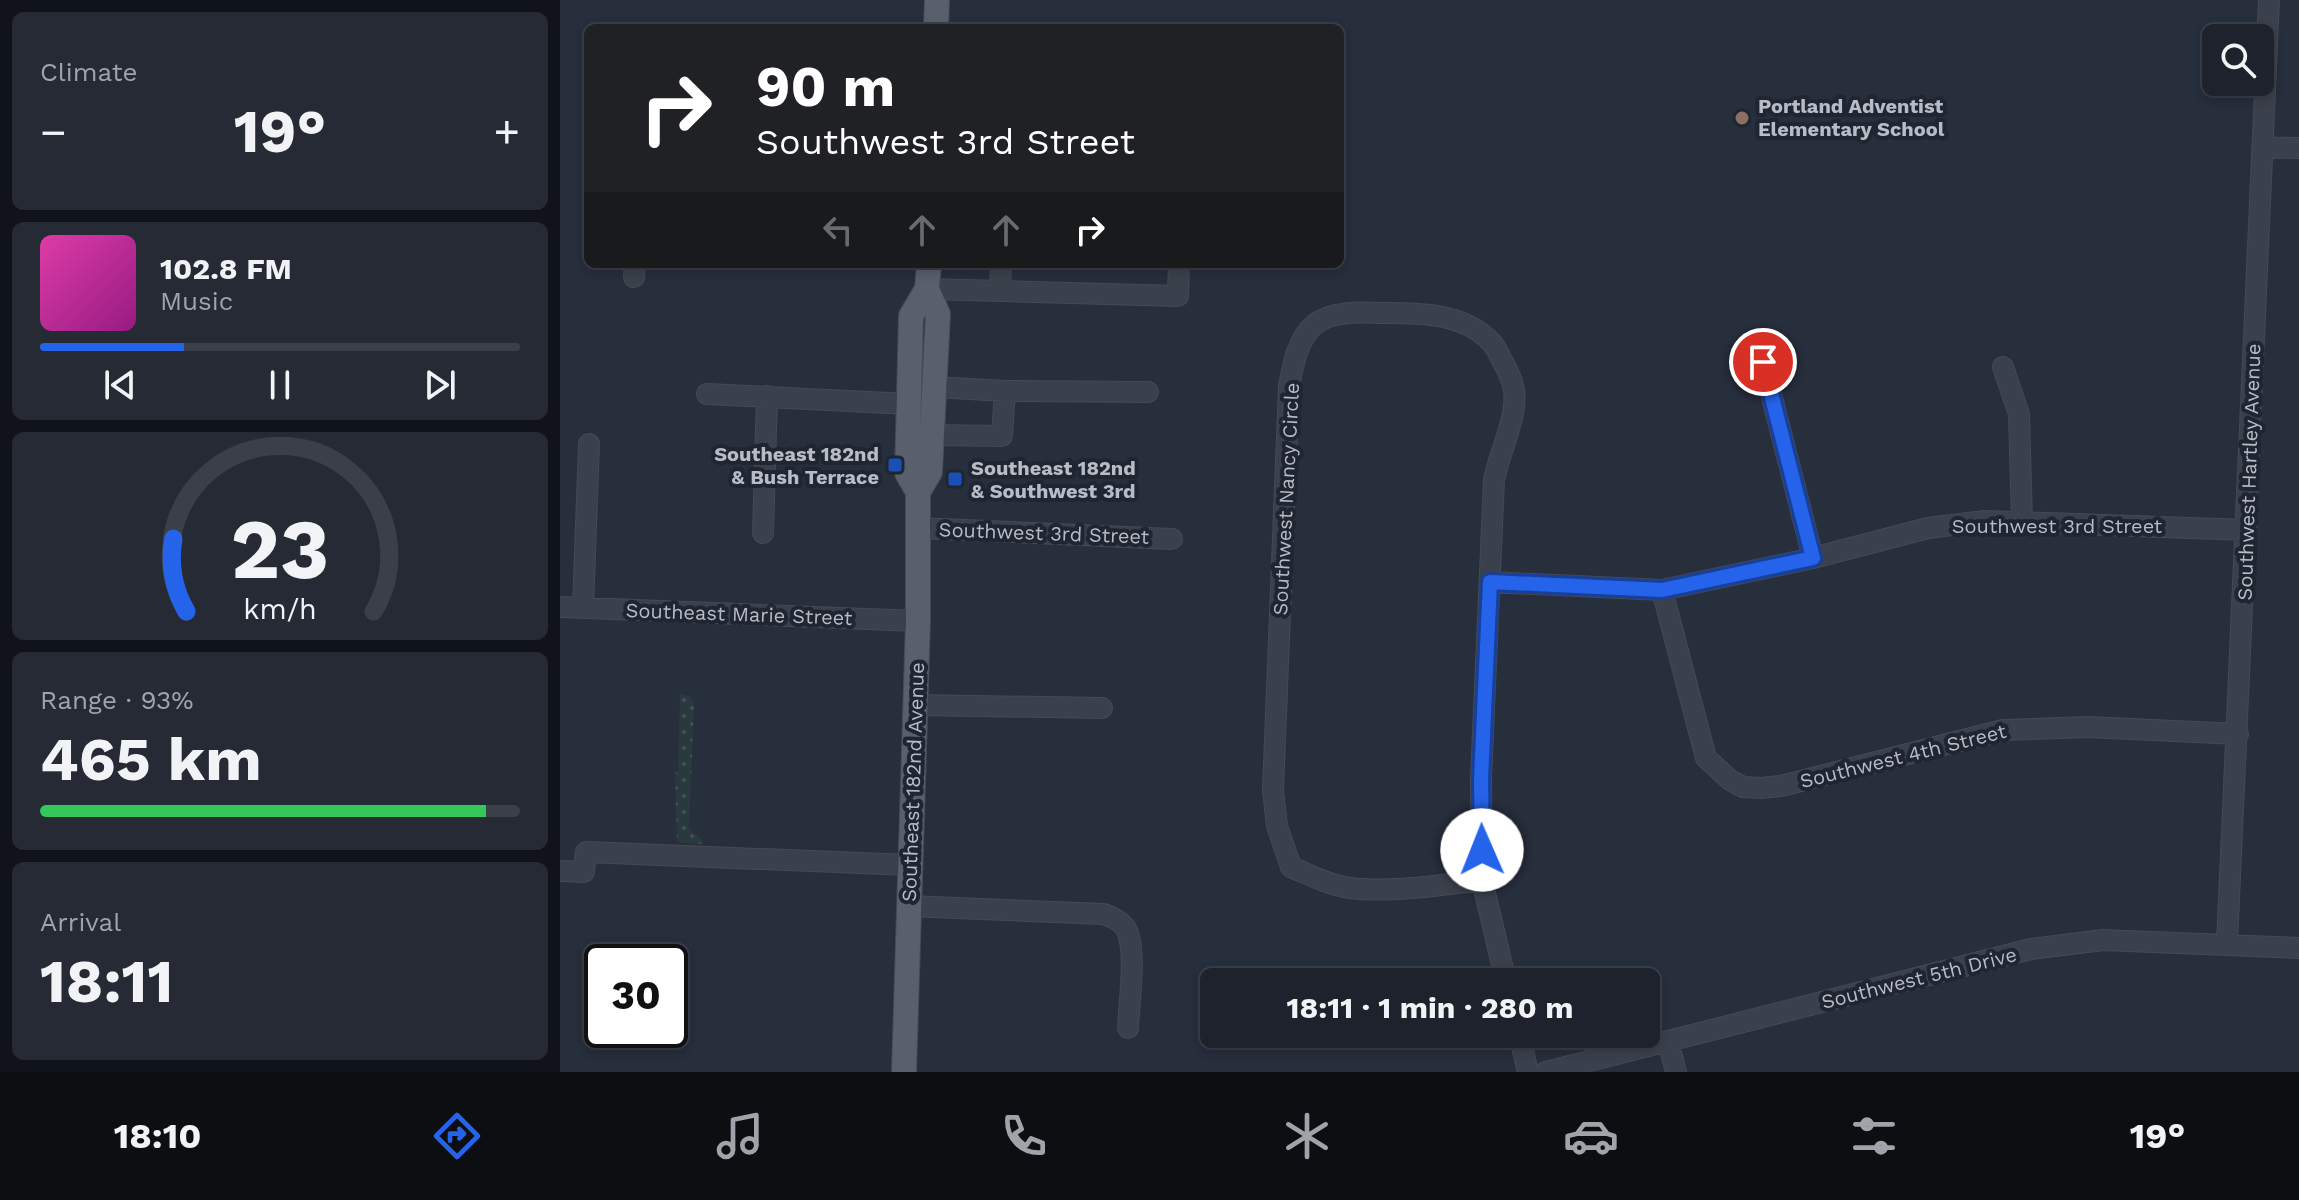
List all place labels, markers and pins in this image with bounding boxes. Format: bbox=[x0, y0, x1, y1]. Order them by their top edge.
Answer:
place label: Portland Adventist Elementary School bbox=[1758, 94, 1945, 141]
marker: Portland Adventist Elementary School bbox=[1733, 109, 1751, 127]
pin bbox=[1729, 328, 1797, 396]
place label: Southeast 182nd & Bush Terrace bbox=[714, 442, 879, 489]
marker: Southeast 182nd & Bush Terrace bbox=[886, 456, 904, 474]
place label: Southeast 182nd & Southwest 3rd bbox=[971, 456, 1136, 503]
marker: Southeast 182nd & Southwest 3rd bbox=[946, 470, 964, 488]

